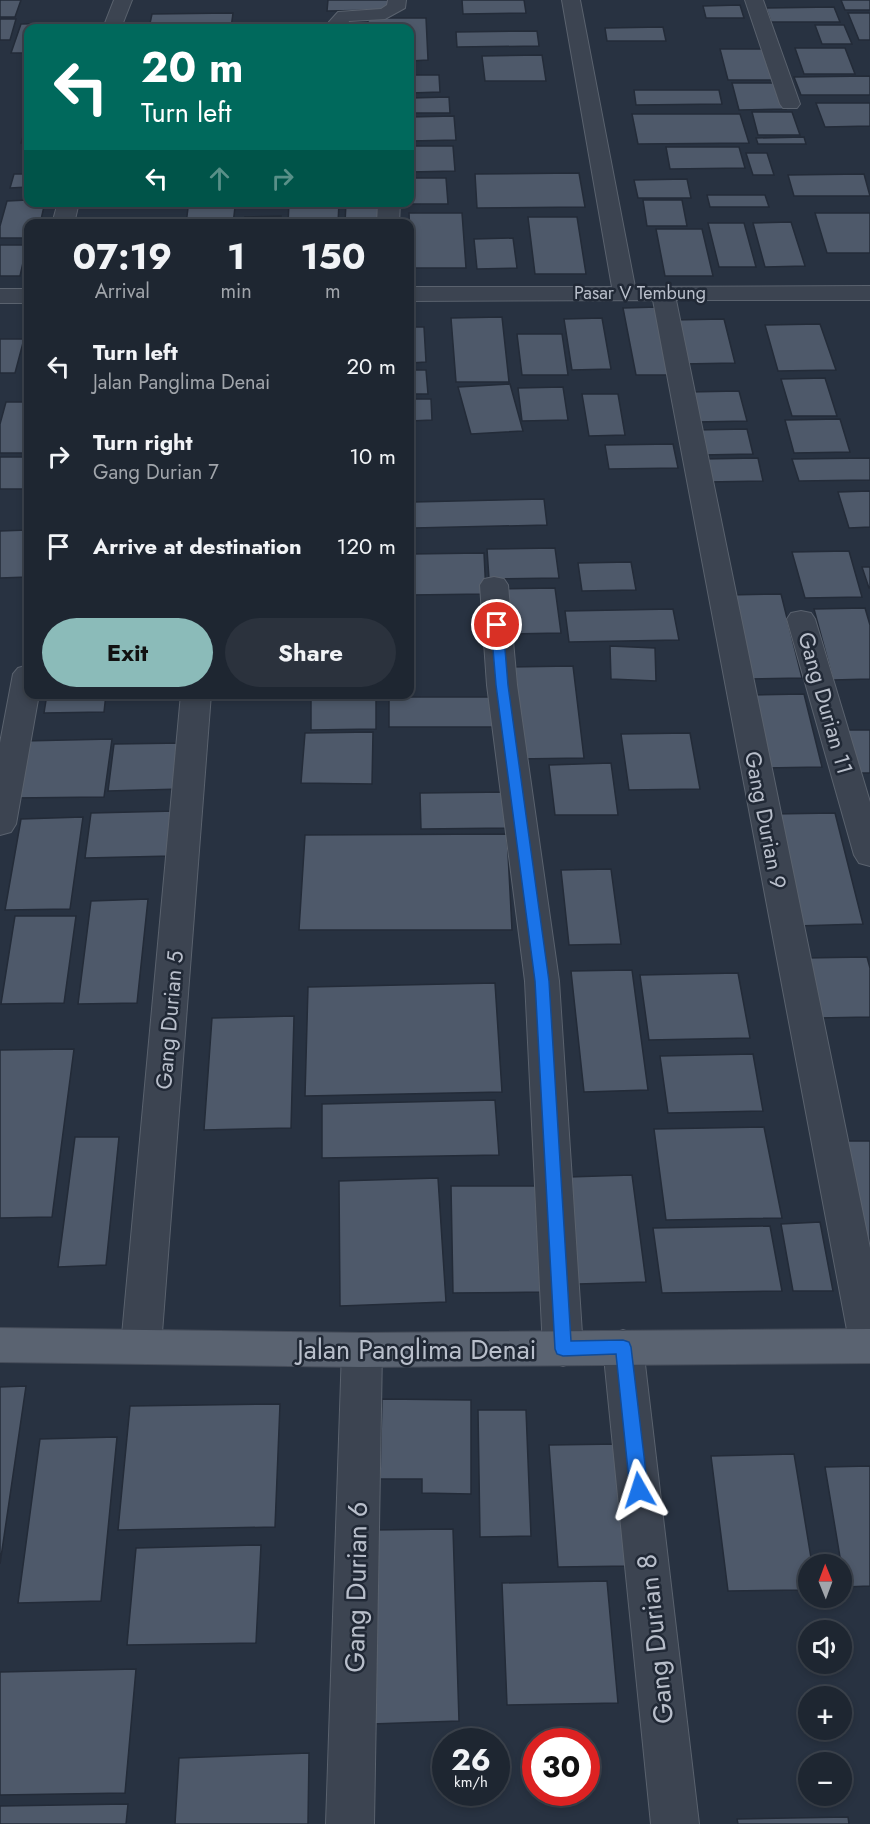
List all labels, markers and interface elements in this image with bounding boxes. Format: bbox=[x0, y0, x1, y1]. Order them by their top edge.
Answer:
text: 20 m bbox=[141, 37, 243, 98]
icon: left bbox=[42, 48, 120, 126]
text: Turn left bbox=[141, 93, 231, 132]
icon: left bbox=[140, 162, 173, 195]
icon: ahead bbox=[203, 162, 236, 195]
icon: right bbox=[266, 162, 299, 195]
text: 07:19 bbox=[72, 230, 172, 282]
text: 1 bbox=[227, 230, 245, 282]
text: 150 bbox=[300, 230, 366, 282]
text: Arrival bbox=[95, 277, 150, 306]
text: min bbox=[220, 277, 252, 306]
text: m bbox=[325, 277, 341, 306]
street label: Pasar V Tembung bbox=[574, 280, 706, 306]
text: Turn left bbox=[93, 336, 178, 368]
icon: left bbox=[42, 350, 75, 383]
text: 20 m bbox=[347, 350, 396, 382]
text: Jalan Panglima Denai bbox=[93, 368, 270, 397]
text: Turn right bbox=[93, 426, 193, 458]
icon: right bbox=[42, 440, 75, 473]
text: 10 m bbox=[349, 440, 396, 472]
text: Gang Durian 7 bbox=[93, 458, 219, 487]
icon: arrive bbox=[42, 530, 75, 563]
text: Arrive at destination bbox=[93, 530, 302, 562]
text: 120 m bbox=[337, 530, 396, 562]
pin bbox=[471, 599, 522, 650]
icon: arrive bbox=[480, 608, 513, 641]
button: Exit bbox=[42, 618, 213, 687]
button: Share bbox=[225, 618, 396, 687]
street label: Gang Durian 11 bbox=[790, 628, 862, 778]
street label: Gang Durian 9 bbox=[737, 748, 795, 892]
street label: Gang Durian 5 bbox=[147, 949, 191, 1091]
street label: Jalan Panglima Denai bbox=[294, 1330, 537, 1369]
position arrow bbox=[607, 1458, 671, 1522]
street label: Gang Durian 6 bbox=[335, 1501, 377, 1673]
street label: Gang Durian 8 bbox=[627, 1552, 683, 1726]
north arrow bbox=[798, 1554, 852, 1608]
map controls bbox=[798, 1554, 852, 1806]
button: sound bbox=[798, 1620, 852, 1674]
button: + bbox=[798, 1686, 852, 1740]
speed limit sign: 30 bbox=[522, 1728, 600, 1806]
text: 26 bbox=[451, 1738, 491, 1781]
button: − bbox=[798, 1752, 852, 1806]
text: km/h bbox=[454, 1771, 488, 1793]

